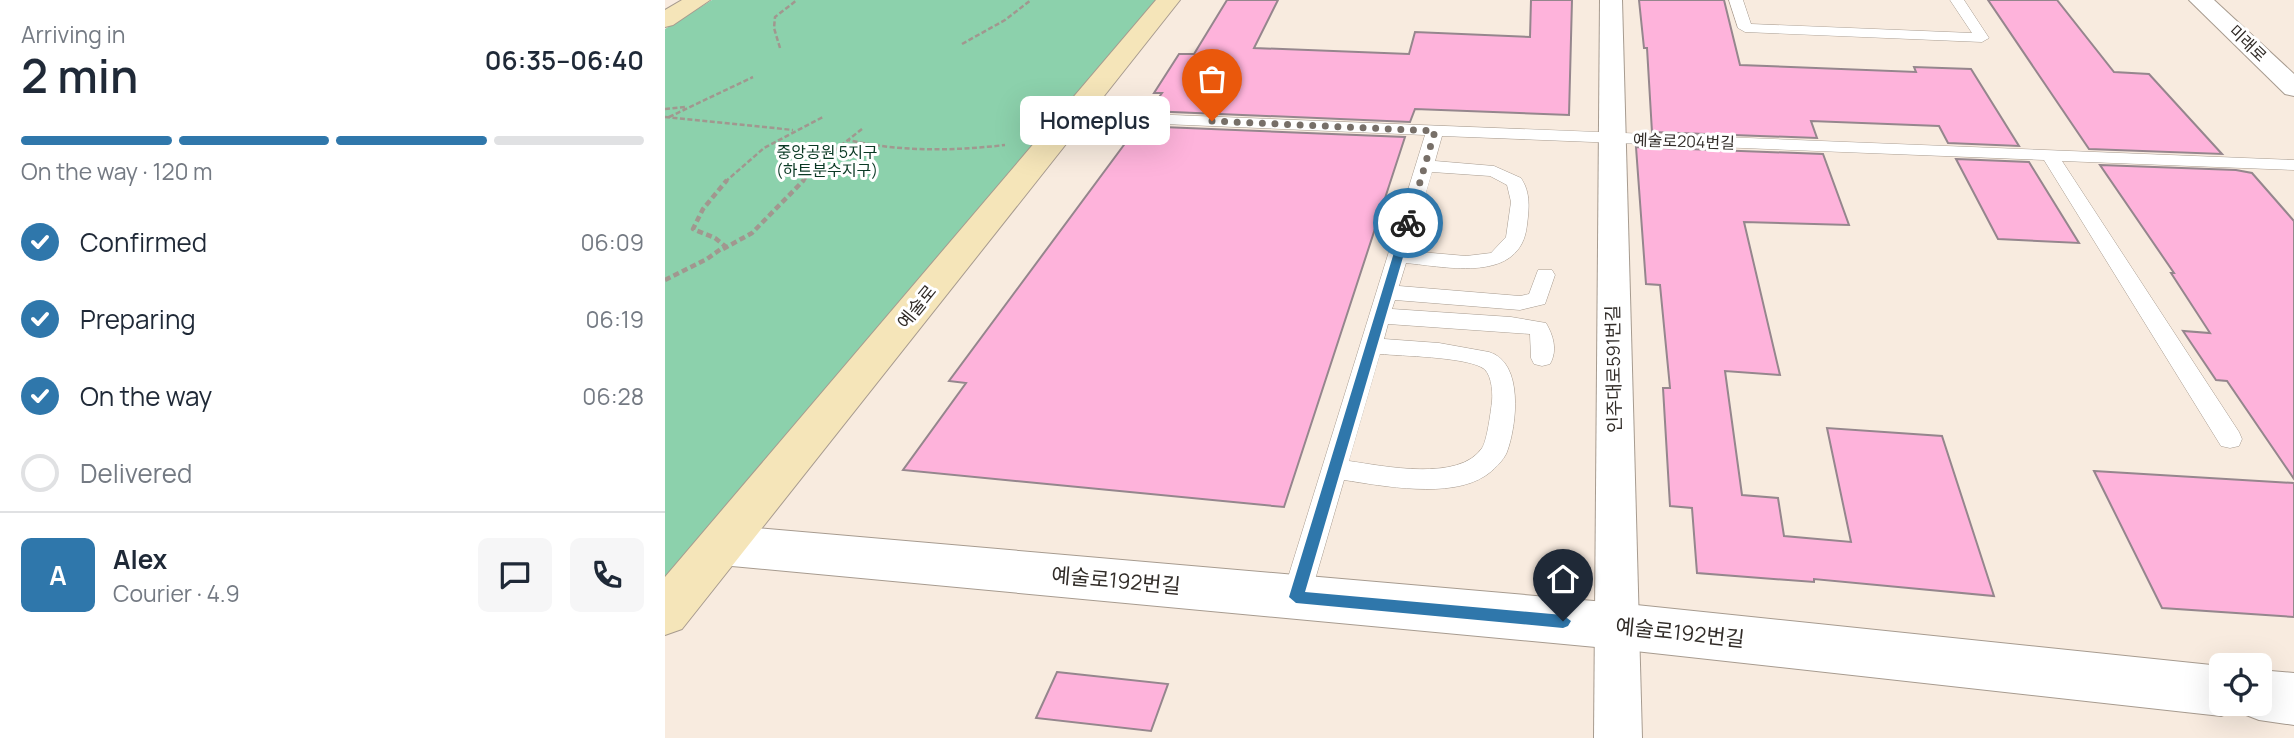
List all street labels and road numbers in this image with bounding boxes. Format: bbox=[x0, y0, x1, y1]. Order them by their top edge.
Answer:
street label: 미래로 bbox=[2224, 20, 2272, 66]
street label: 예술로204번길 bbox=[1633, 128, 1735, 154]
street label: 예술로 bbox=[891, 280, 941, 333]
street label: 인주대로591번길 bbox=[1600, 305, 1626, 433]
street label: 예술로192번길 bbox=[1050, 560, 1182, 600]
street label: 예술로192번길 bbox=[1614, 611, 1746, 653]

